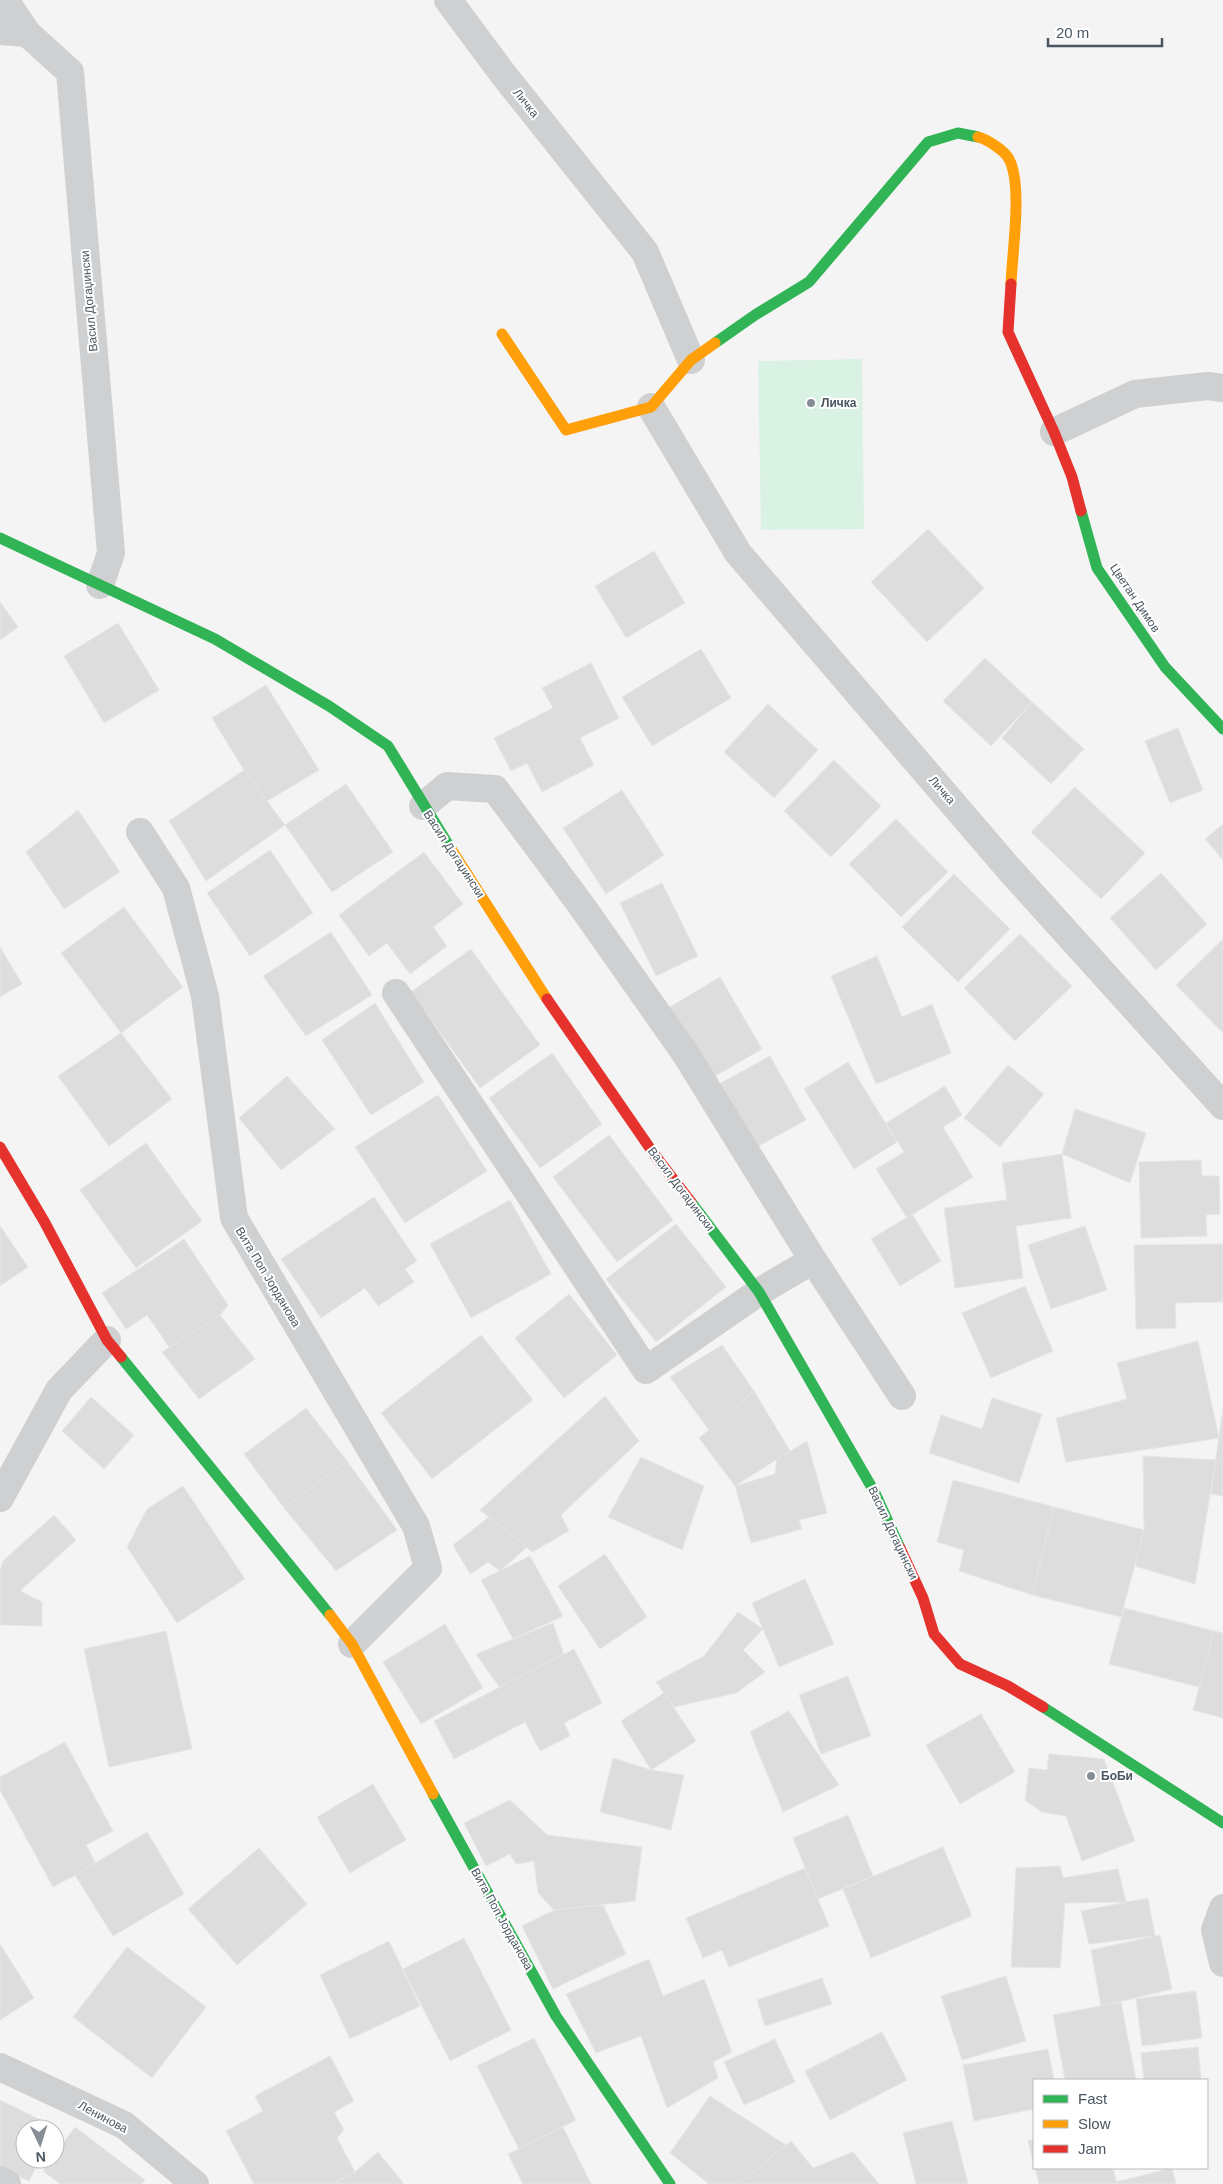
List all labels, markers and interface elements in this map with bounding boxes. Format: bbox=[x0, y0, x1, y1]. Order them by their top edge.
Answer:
scale bar bbox=[1048, 15, 1162, 47]
text: 20 m bbox=[1056, 24, 1089, 41]
street label: Личка bbox=[510, 86, 542, 120]
street label: Васил Догаџински bbox=[78, 250, 100, 352]
place label: Личка bbox=[821, 396, 857, 410]
marker: Личка bbox=[805, 397, 817, 409]
street label: Цветан Димов bbox=[1107, 561, 1163, 635]
street label: Личка bbox=[926, 773, 958, 807]
street label: Васил Догаџински bbox=[421, 808, 487, 900]
street label: Васил Догаџински bbox=[645, 1144, 717, 1234]
street label: Вита Поп Јорданова bbox=[233, 1224, 304, 1330]
street label: Васил Догаџински bbox=[865, 1484, 921, 1582]
place label: БоБи bbox=[1101, 1769, 1133, 1783]
marker: БоБи bbox=[1085, 1770, 1097, 1782]
street label: Вита Поп Јорданова bbox=[468, 1866, 536, 1973]
legend bbox=[1033, 2079, 1208, 2169]
text: Fast bbox=[1078, 2090, 1108, 2107]
street label: Ленинова bbox=[76, 2098, 130, 2136]
text: Slow bbox=[1078, 2115, 1111, 2132]
north arrow bbox=[15, 2119, 65, 2169]
text: Jam bbox=[1078, 2140, 1106, 2157]
text: N bbox=[35, 2149, 47, 2165]

